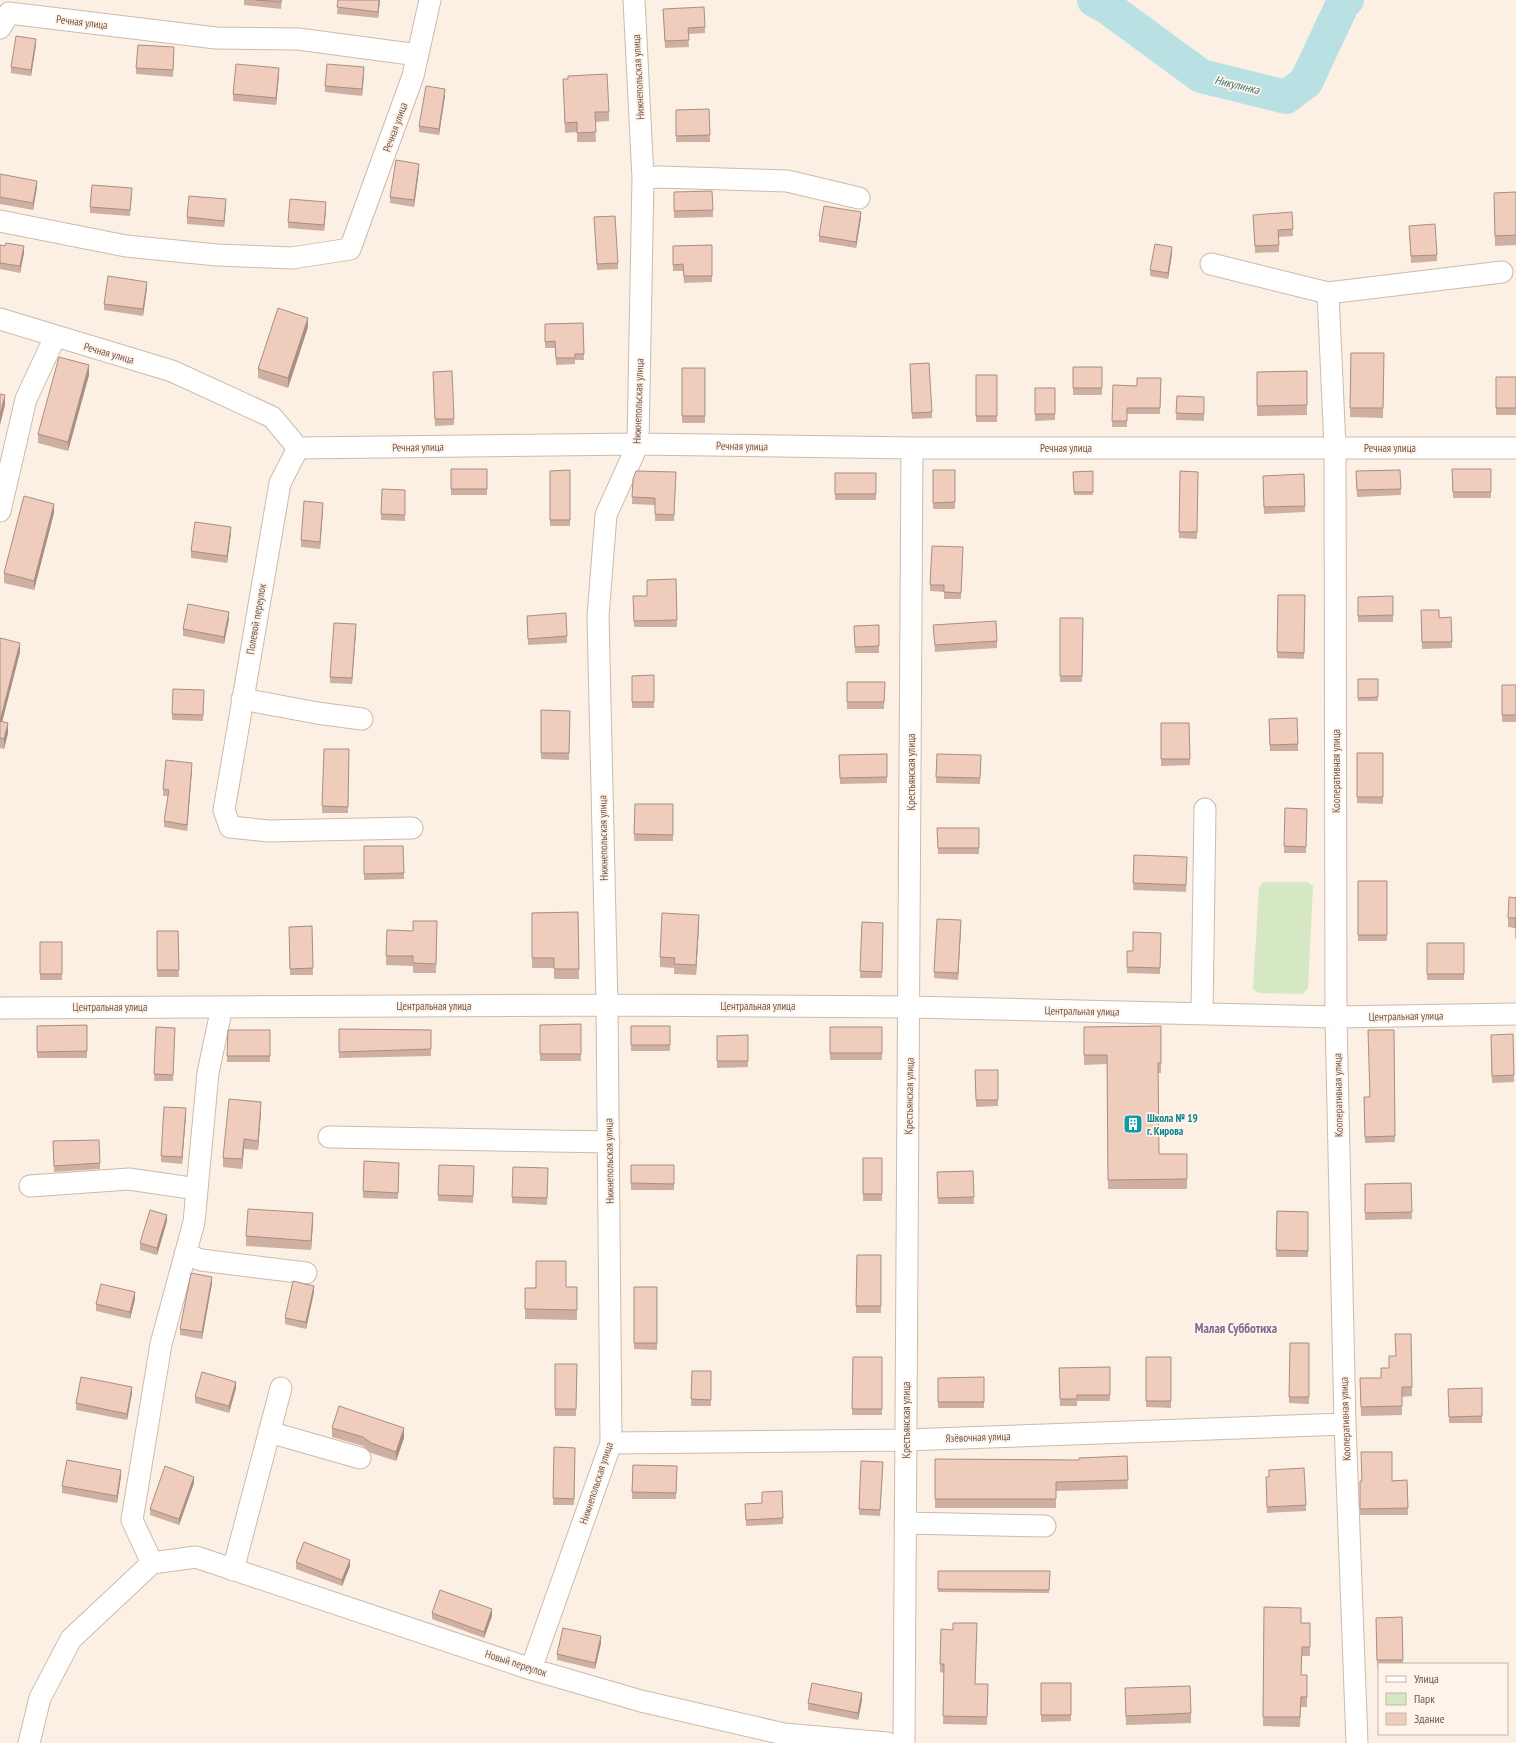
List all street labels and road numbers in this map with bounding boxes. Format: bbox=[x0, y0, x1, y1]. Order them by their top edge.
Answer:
street label: Речная улица bbox=[55, 12, 109, 32]
street label: Нижнепольская улица bbox=[629, 34, 647, 120]
street label: Речная улица bbox=[380, 100, 410, 154]
street label: Речная улица bbox=[82, 339, 136, 367]
street label: Нижнепольская улица bbox=[630, 358, 646, 444]
street label: Речная улица bbox=[716, 439, 768, 453]
street label: Речная улица bbox=[392, 440, 444, 454]
street label: Речная улица bbox=[1040, 441, 1092, 455]
street label: Речная улица bbox=[1364, 441, 1416, 455]
street label: Полевой переулок bbox=[243, 582, 269, 656]
street label: Кооперативная улица bbox=[1329, 729, 1343, 813]
street label: Крестьянская улица bbox=[904, 734, 918, 810]
street label: Нижнепольская улица bbox=[595, 795, 611, 881]
street label: Центральная улица bbox=[397, 999, 471, 1013]
street label: Центральная улица bbox=[721, 999, 795, 1013]
street label: Центральная улица bbox=[73, 1000, 147, 1014]
street label: Центральная улица bbox=[1044, 1003, 1120, 1019]
street label: Центральная улица bbox=[1368, 1008, 1444, 1024]
street label: Кооперативная улица bbox=[1330, 1053, 1346, 1137]
street label: Крестьянская улица bbox=[901, 1057, 917, 1135]
street label: Нижнепольская улица bbox=[601, 1118, 617, 1204]
street label: Кооперативная улица bbox=[1337, 1377, 1353, 1461]
street label: Крестьянская улица bbox=[899, 1382, 913, 1458]
street label: Язёвочная улица bbox=[945, 1429, 1011, 1445]
street label: Нижнепольская улица bbox=[576, 1440, 616, 1526]
street label: Новый переулок bbox=[483, 1646, 549, 1680]

